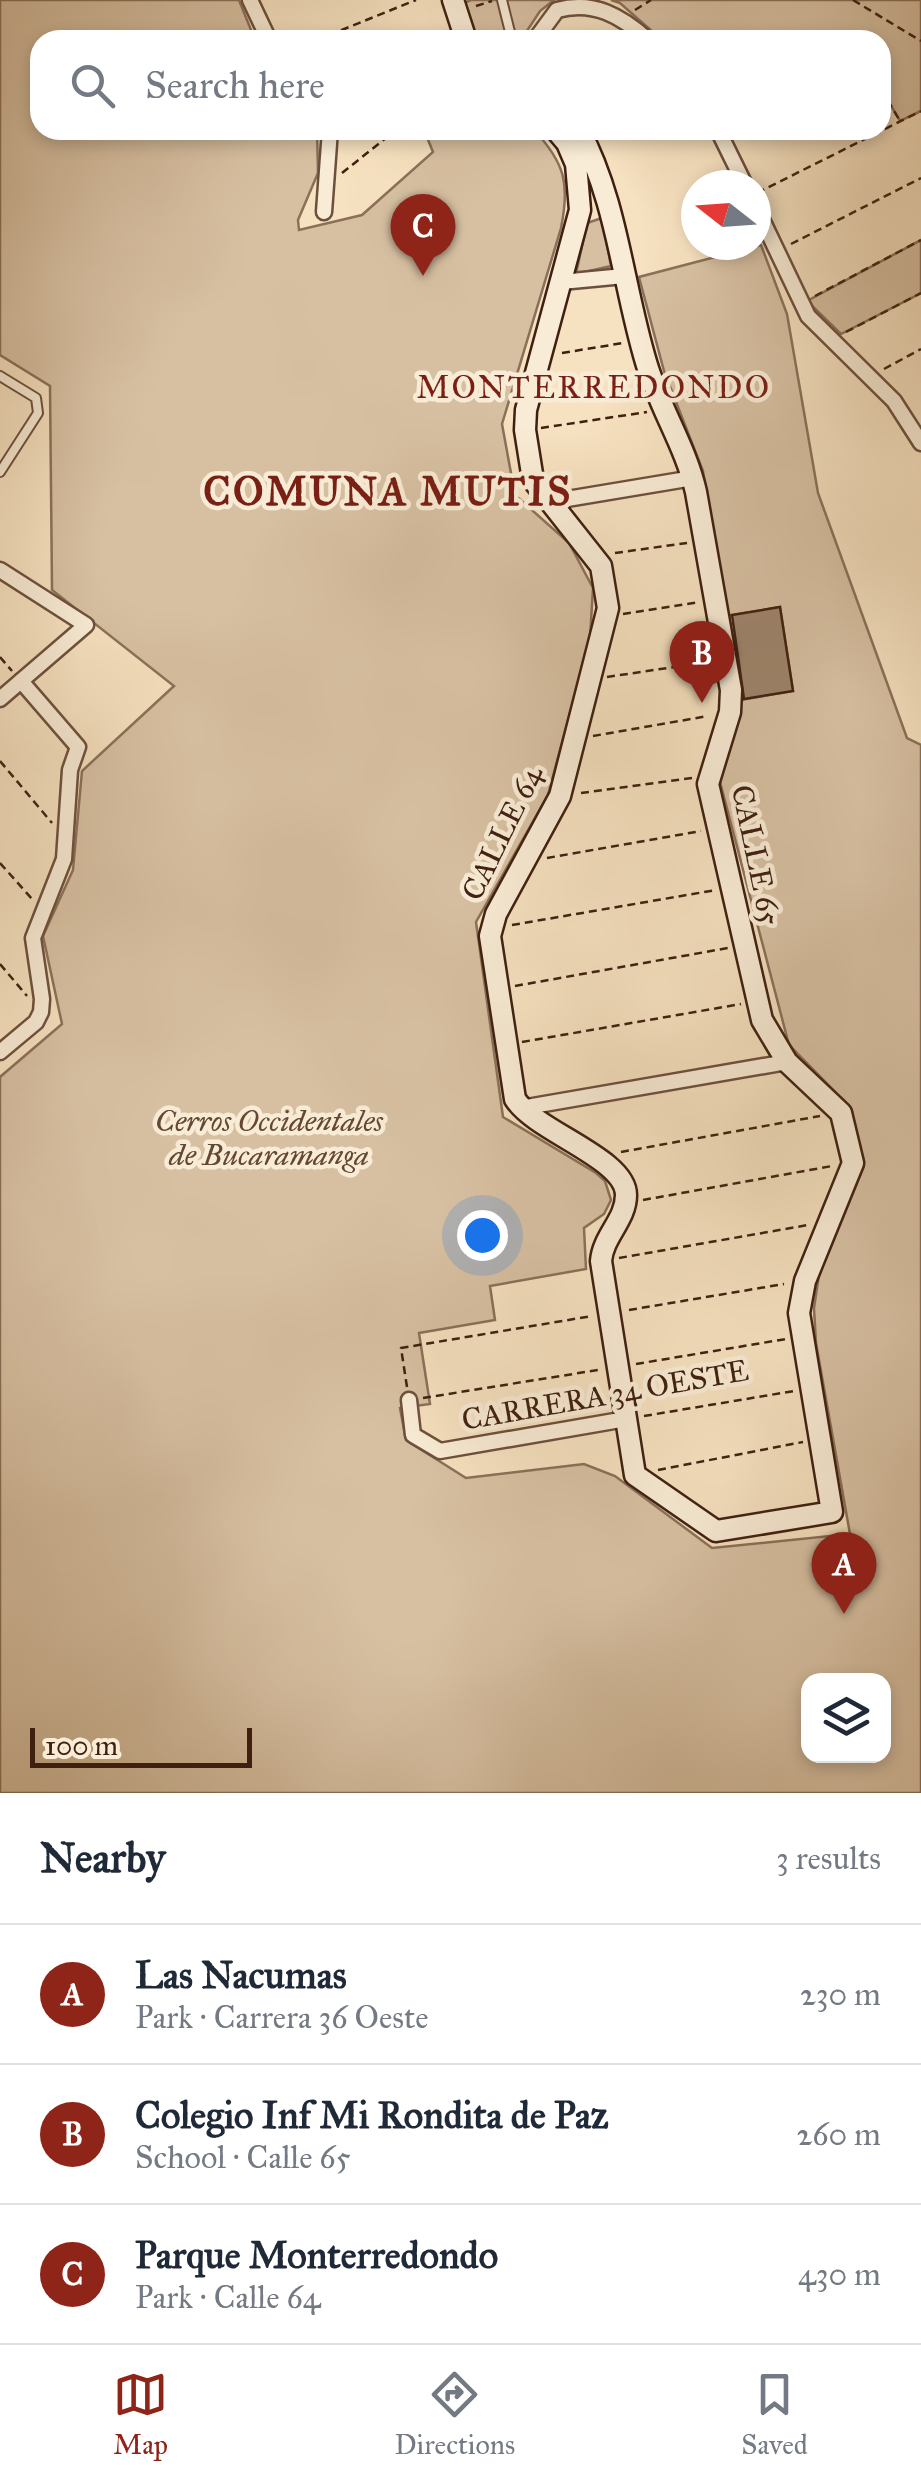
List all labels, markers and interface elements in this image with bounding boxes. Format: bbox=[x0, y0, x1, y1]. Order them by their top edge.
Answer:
search box bbox=[30, 30, 891, 140]
icon: search bbox=[65, 58, 120, 113]
text: Search here bbox=[145, 62, 325, 108]
north arrow bbox=[681, 170, 771, 260]
pin: C bbox=[390, 194, 456, 276]
district label: MONTERREDONDO bbox=[416, 368, 772, 407]
district label: COMUNA MUTIS bbox=[203, 467, 573, 516]
pin: B bbox=[670, 620, 734, 703]
street label: CALLE 64 bbox=[454, 759, 551, 906]
street label: CALLE 65 bbox=[724, 782, 788, 928]
park label: Cerros Occidentales de Bucaramanga bbox=[155, 1103, 384, 1173]
your location bbox=[457, 1210, 508, 1261]
street label: CARRERA 34 OESTE bbox=[459, 1352, 751, 1438]
pin: A bbox=[812, 1532, 876, 1614]
map controls bbox=[801, 1673, 891, 1763]
button: layers bbox=[801, 1673, 891, 1763]
scale bar bbox=[30, 1723, 252, 1768]
text: 100 m bbox=[45, 1728, 118, 1763]
text: Nearby bbox=[40, 1832, 165, 1884]
text: 3 results bbox=[776, 1839, 881, 1878]
text: Las Nacumas bbox=[135, 1952, 347, 1998]
text: A bbox=[62, 1975, 83, 2014]
text: 230 m bbox=[800, 1975, 881, 2014]
text: Park · Carrera 36 Oeste bbox=[135, 1998, 429, 2037]
text: Colegio Inf Mi Rondita de Paz bbox=[135, 2092, 609, 2138]
text: B bbox=[62, 2115, 83, 2154]
text: 260 m bbox=[796, 2115, 881, 2154]
text: School · Calle 65 bbox=[135, 2138, 351, 2177]
text: Parque Monterredondo bbox=[135, 2232, 498, 2278]
text: C bbox=[62, 2255, 83, 2294]
text: 430 m bbox=[798, 2255, 881, 2294]
text: Park · Calle 64 bbox=[135, 2278, 321, 2317]
tab: Map bbox=[113, 2367, 168, 2462]
tab: Directions bbox=[394, 2367, 515, 2462]
tab: Saved bbox=[741, 2367, 808, 2462]

